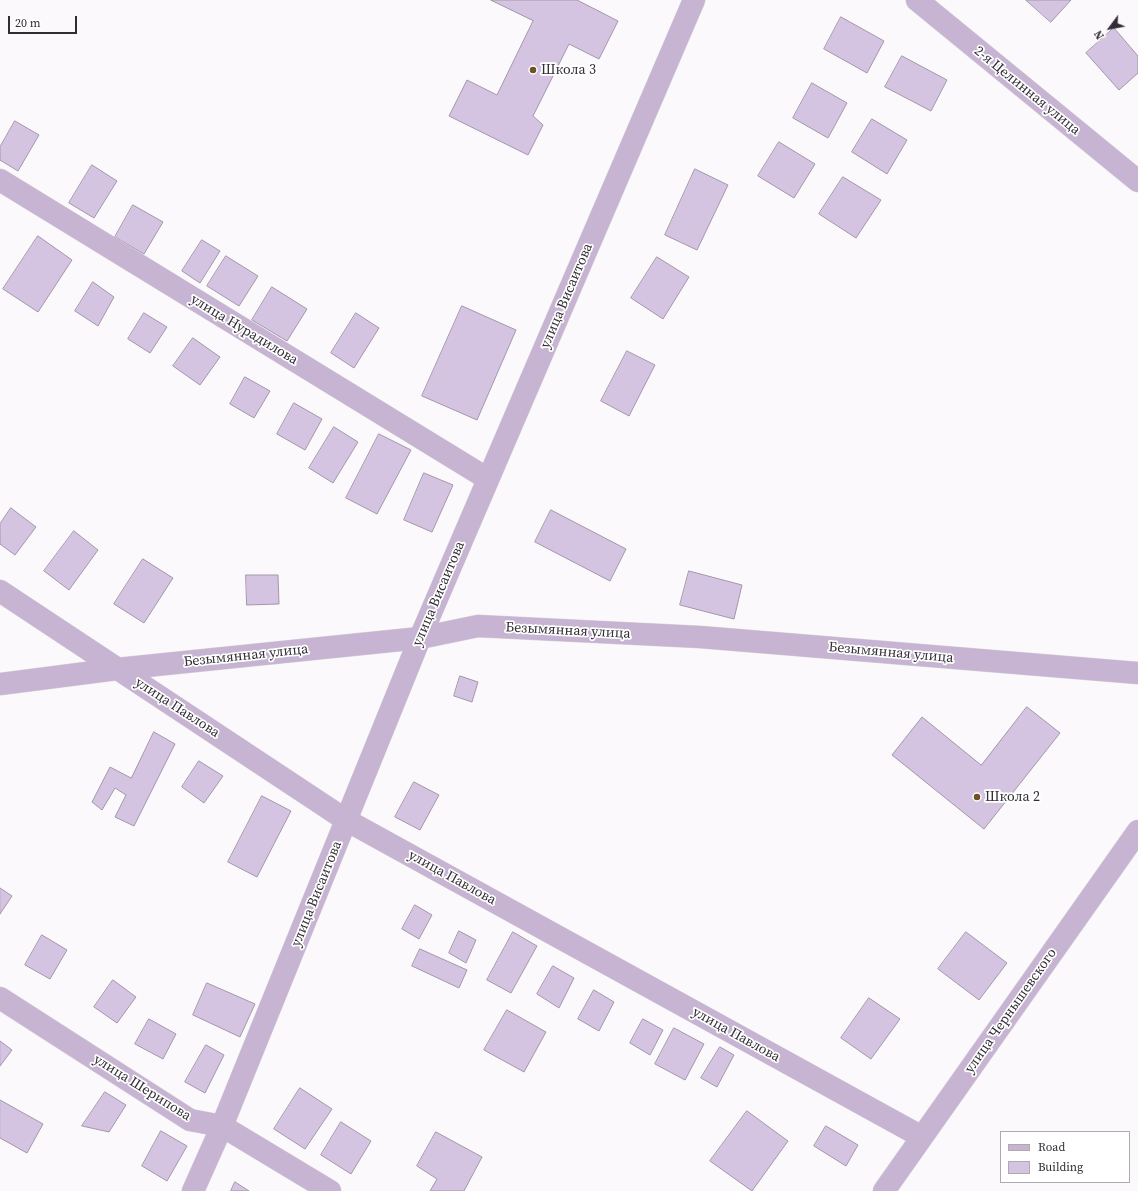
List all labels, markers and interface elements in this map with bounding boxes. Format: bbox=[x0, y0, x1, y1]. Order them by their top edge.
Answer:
scale bar bbox=[10, 8, 79, 34]
north arrow bbox=[1090, 8, 1130, 48]
text: 20 m bbox=[15, 15, 41, 31]
text: N bbox=[1091, 27, 1108, 42]
street label: 2-я Целинная улица bbox=[971, 43, 1083, 139]
place label: Школа 3 bbox=[541, 62, 596, 78]
marker: Школа 3 bbox=[528, 65, 538, 75]
street label: улица Висаитова bbox=[537, 241, 597, 351]
street label: улица Нурадилова bbox=[187, 291, 301, 369]
street label: улица Висаитова bbox=[409, 539, 469, 649]
street label: Безымянная улица bbox=[505, 619, 631, 643]
street label: Безымянная улица bbox=[828, 639, 954, 667]
street label: Безымянная улица bbox=[183, 641, 309, 671]
street label: улица Павлова bbox=[132, 674, 222, 742]
place label: Школа 2 bbox=[985, 789, 1040, 805]
marker: Школа 2 bbox=[972, 792, 982, 802]
street label: улица Висаитова bbox=[288, 839, 346, 949]
street label: улица Павлова bbox=[405, 847, 499, 909]
street label: улица Чернышевского bbox=[961, 945, 1061, 1077]
street label: улица Павлова bbox=[689, 1004, 783, 1066]
street label: улица Шерипова bbox=[90, 1051, 194, 1125]
legend bbox=[1000, 1131, 1130, 1183]
text: Road bbox=[1038, 1139, 1065, 1155]
text: Building bbox=[1038, 1159, 1083, 1175]

